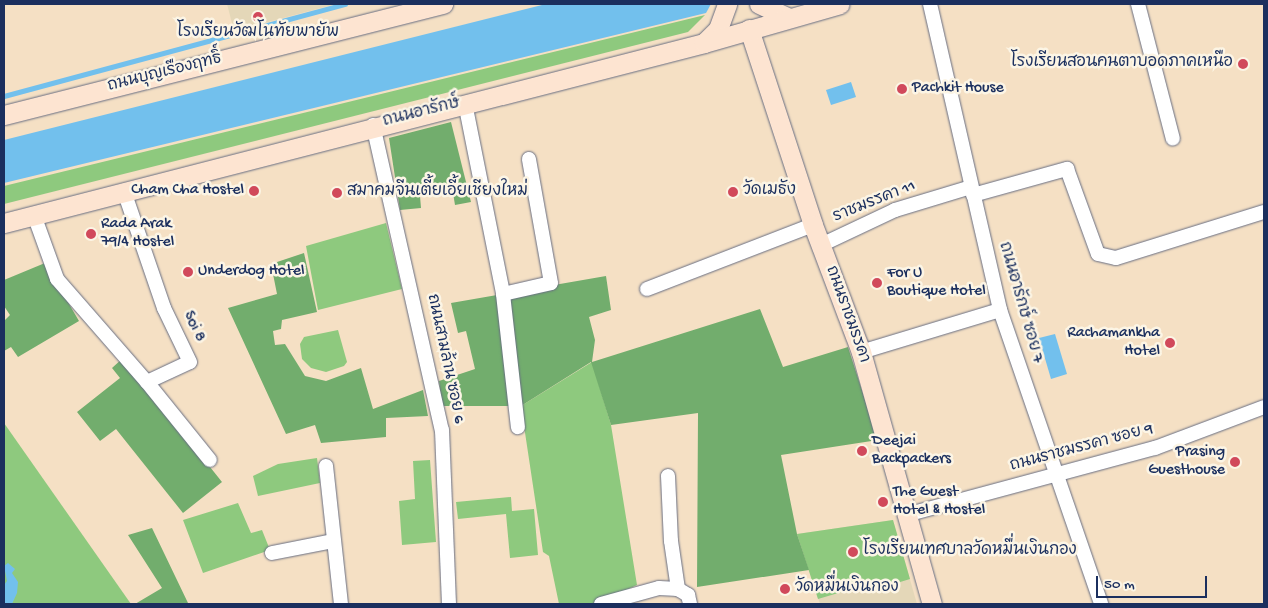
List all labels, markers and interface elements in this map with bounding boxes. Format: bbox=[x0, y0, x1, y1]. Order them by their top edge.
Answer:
marker: โรงเรียนวัฒโนทัยพายัพ bbox=[252, 11, 264, 23]
place label: โรงเรียนวัฒโนทัยพายัพ bbox=[177, 24, 339, 44]
street label: ถนนบุญเรืองฤทธิ์ bbox=[106, 51, 224, 97]
place label: โรงเรียนสอนคนตาบอดภาคเหนือ bbox=[1011, 54, 1233, 74]
marker: โรงเรียนสอนคนตาบอดภาคเหนือ bbox=[1237, 58, 1249, 70]
place label: Pachkit House bbox=[912, 79, 1004, 99]
marker: Pachkit House bbox=[896, 83, 908, 95]
street label: ถนนอารักษ์ bbox=[381, 95, 463, 133]
street label: ราชมรรคา 11 bbox=[831, 178, 919, 228]
place label: Cham Cha Hostel bbox=[131, 181, 244, 201]
place label: วัดเมธัง bbox=[743, 182, 796, 202]
place label: สมาคมจีนเตี้ยเอี้ยเชียงใหม่ bbox=[347, 183, 528, 203]
marker: Cham Cha Hostel bbox=[248, 185, 260, 197]
marker: วัดเมธัง bbox=[727, 186, 739, 198]
marker: สมาคมจีนเตี้ยเอี้ยเชียงใหม่ bbox=[331, 187, 343, 199]
place label: Rada Arak 79/4 Hostel bbox=[101, 215, 174, 253]
marker: Rada Arak 79/4 Hostel bbox=[85, 228, 97, 240]
street label: ถนนอารักษ์ ซอย 7 bbox=[993, 240, 1045, 366]
place label: Underdog Hotel bbox=[198, 262, 304, 282]
street label: ถนนราชมรรคา bbox=[820, 264, 872, 366]
place label: For U Boutique Hotel bbox=[887, 264, 986, 302]
marker: Underdog Hotel bbox=[182, 266, 194, 278]
marker: For U Boutique Hotel bbox=[871, 277, 883, 289]
street label: ถนนสามล้าน ซอย 6 bbox=[421, 293, 467, 425]
street label: Soi 8 bbox=[178, 309, 208, 345]
place label: Rachamankha Hotel bbox=[1067, 324, 1160, 362]
marker: Rachamankha Hotel bbox=[1164, 337, 1176, 349]
street label: ถนนราชมรรคา ซอย 9 bbox=[1008, 421, 1156, 477]
place label: Deejai Backpackers bbox=[872, 432, 951, 470]
place label: Prasing Guesthouse bbox=[1148, 443, 1225, 481]
marker: Deejai Backpackers bbox=[856, 445, 868, 457]
marker: Prasing Guesthouse bbox=[1229, 456, 1241, 468]
place label: The Guest Hotel & Hostel bbox=[893, 483, 985, 521]
marker: The Guest Hotel & Hostel bbox=[877, 496, 889, 508]
place label: โรงเรียนเทศบาลวัดหมื่นเงินกอง bbox=[863, 542, 1077, 562]
marker: โรงเรียนเทศบาลวัดหมื่นเงินกอง bbox=[847, 546, 859, 558]
scale bar bbox=[1098, 566, 1209, 598]
text: 50 m bbox=[1104, 576, 1135, 594]
place label: วัดหมื่นเงินกอง bbox=[795, 579, 899, 599]
marker: วัดหมื่นเงินกอง bbox=[779, 583, 791, 595]

